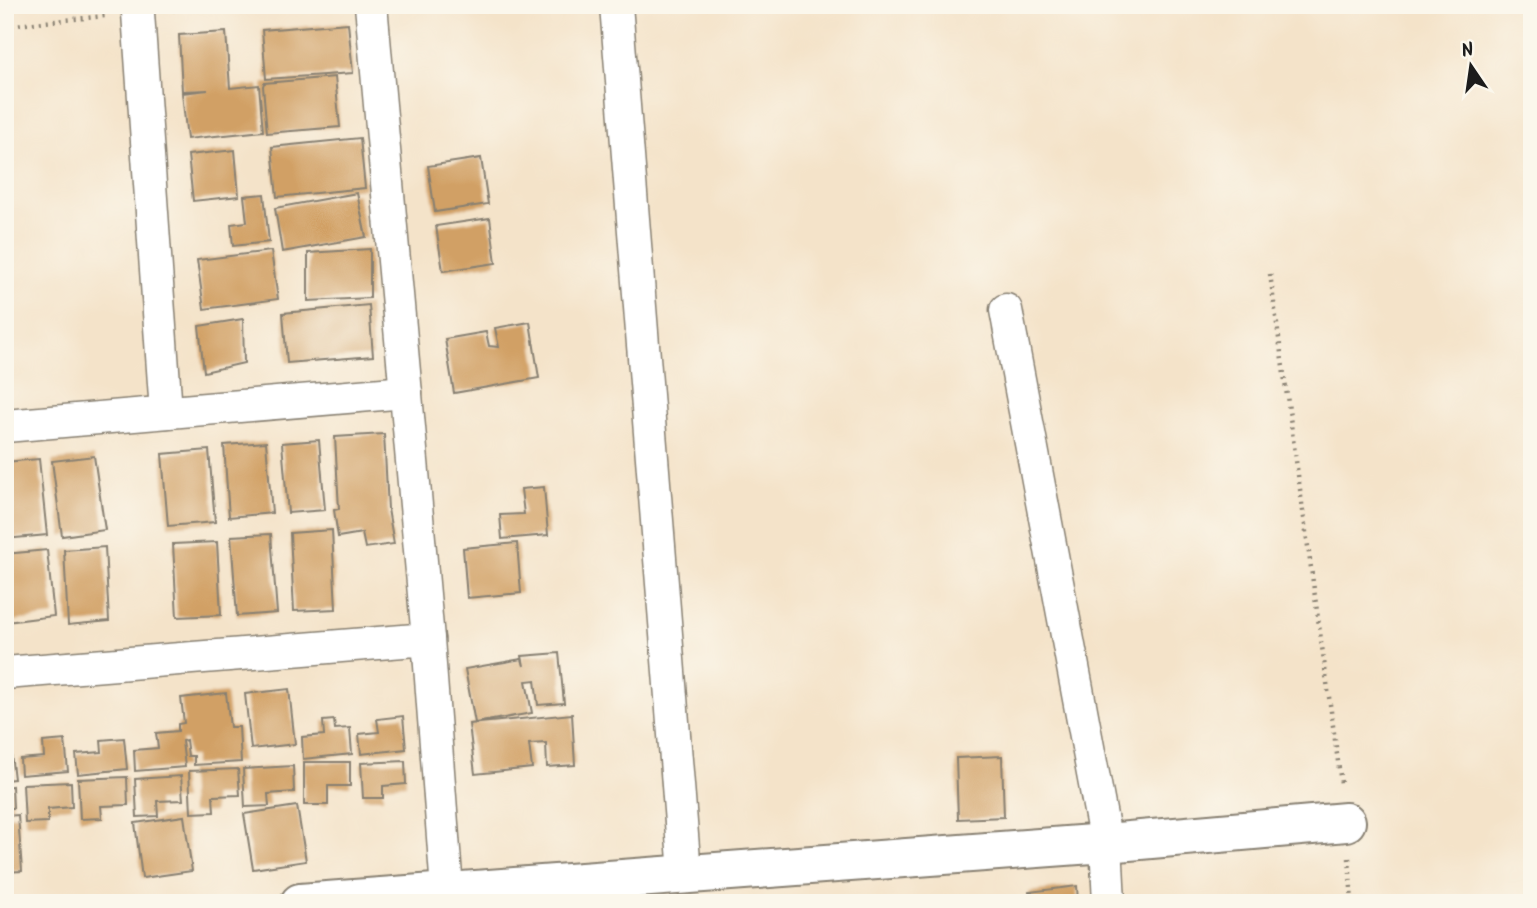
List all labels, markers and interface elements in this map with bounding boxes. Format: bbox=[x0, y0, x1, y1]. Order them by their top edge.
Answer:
north arrow bbox=[1436, 32, 1506, 102]
text: N bbox=[1458, 35, 1477, 67]

